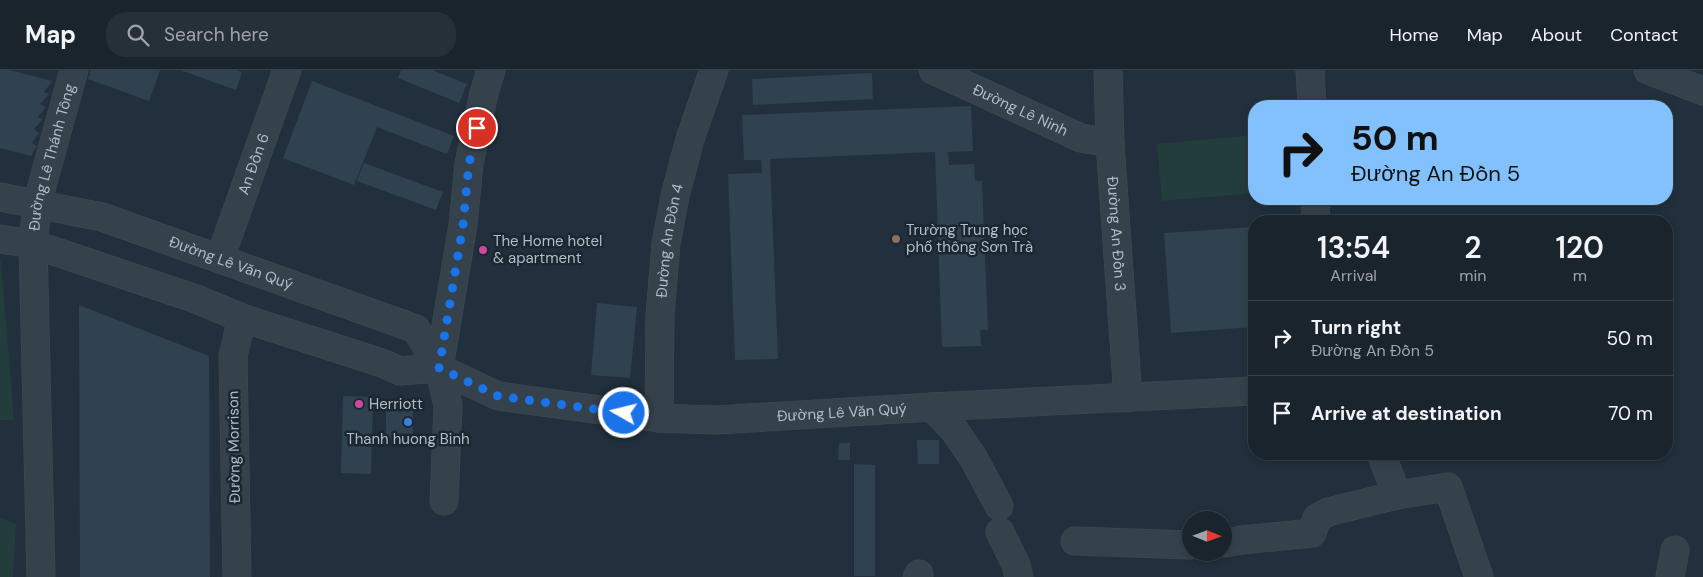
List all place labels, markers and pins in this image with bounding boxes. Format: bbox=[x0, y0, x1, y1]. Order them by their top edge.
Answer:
pin bbox=[456, 107, 498, 149]
place label: Trường Trung học phổ thông Sơn Trà bbox=[906, 220, 1033, 257]
place label: The Home hotel & apartment bbox=[493, 231, 602, 268]
marker: Trường Trung học phổ thông Sơn Trà bbox=[890, 233, 902, 245]
marker: The Home hotel & apartment bbox=[477, 244, 489, 256]
place label: Herriott bbox=[369, 394, 423, 414]
marker: Herriott bbox=[353, 398, 365, 410]
marker: Thanh huong Binh bbox=[402, 416, 414, 428]
place label: Thanh huong Binh bbox=[346, 429, 470, 449]

